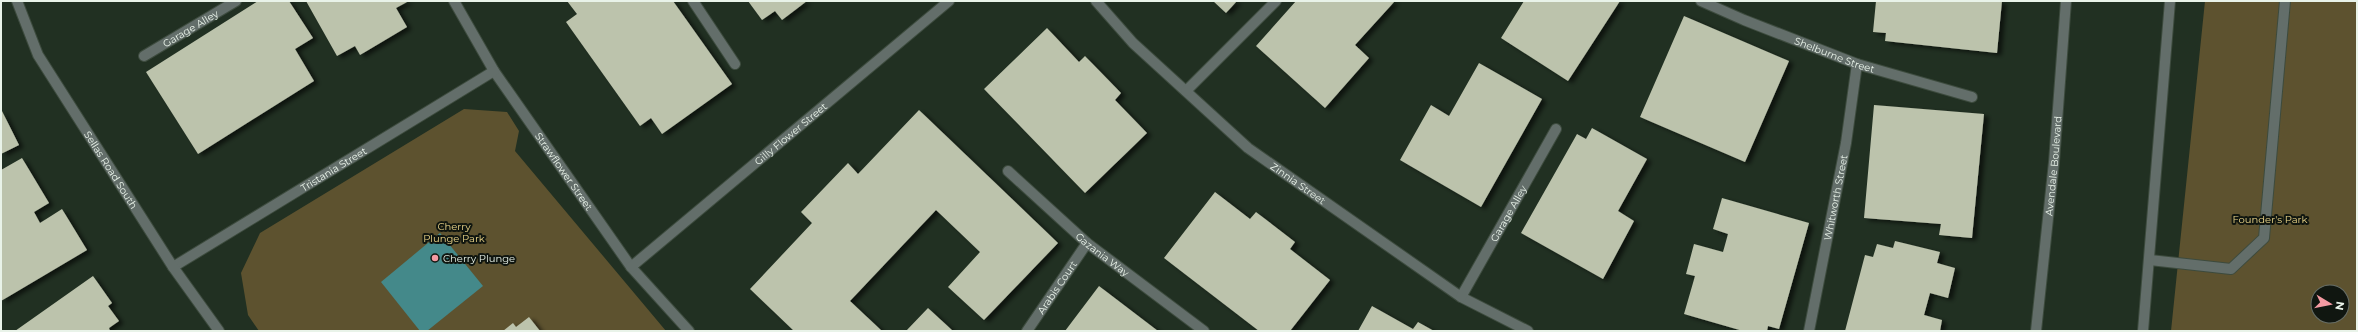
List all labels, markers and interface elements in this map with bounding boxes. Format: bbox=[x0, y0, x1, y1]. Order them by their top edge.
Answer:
street label: Garage Alley bbox=[160, 7, 221, 50]
street label: Shelburne Street bbox=[1792, 34, 1876, 76]
street label: Gilly Flower Street bbox=[752, 100, 830, 168]
street label: Avendale Boulevard bbox=[2042, 116, 2064, 216]
street label: Sellas Road South bbox=[81, 129, 140, 211]
street label: Strawflower Street bbox=[532, 130, 595, 213]
street label: Tristania Street bbox=[298, 144, 369, 195]
street label: Whitworth Street bbox=[1821, 154, 1851, 242]
street label: Zinnia Street bbox=[1268, 160, 1328, 207]
street label: Garage Alley bbox=[1488, 183, 1530, 244]
park label: Founder's Park bbox=[2232, 213, 2308, 226]
park label: Cherry Plunge Park bbox=[423, 220, 485, 245]
street label: Gazania Way bbox=[1073, 230, 1132, 280]
place label: Cherry Plunge bbox=[443, 252, 515, 265]
marker: Cherry Plunge bbox=[430, 253, 440, 263]
street label: Arabis Court bbox=[1034, 258, 1080, 317]
north arrow bbox=[2310, 284, 2350, 324]
text: N bbox=[2332, 300, 2348, 311]

